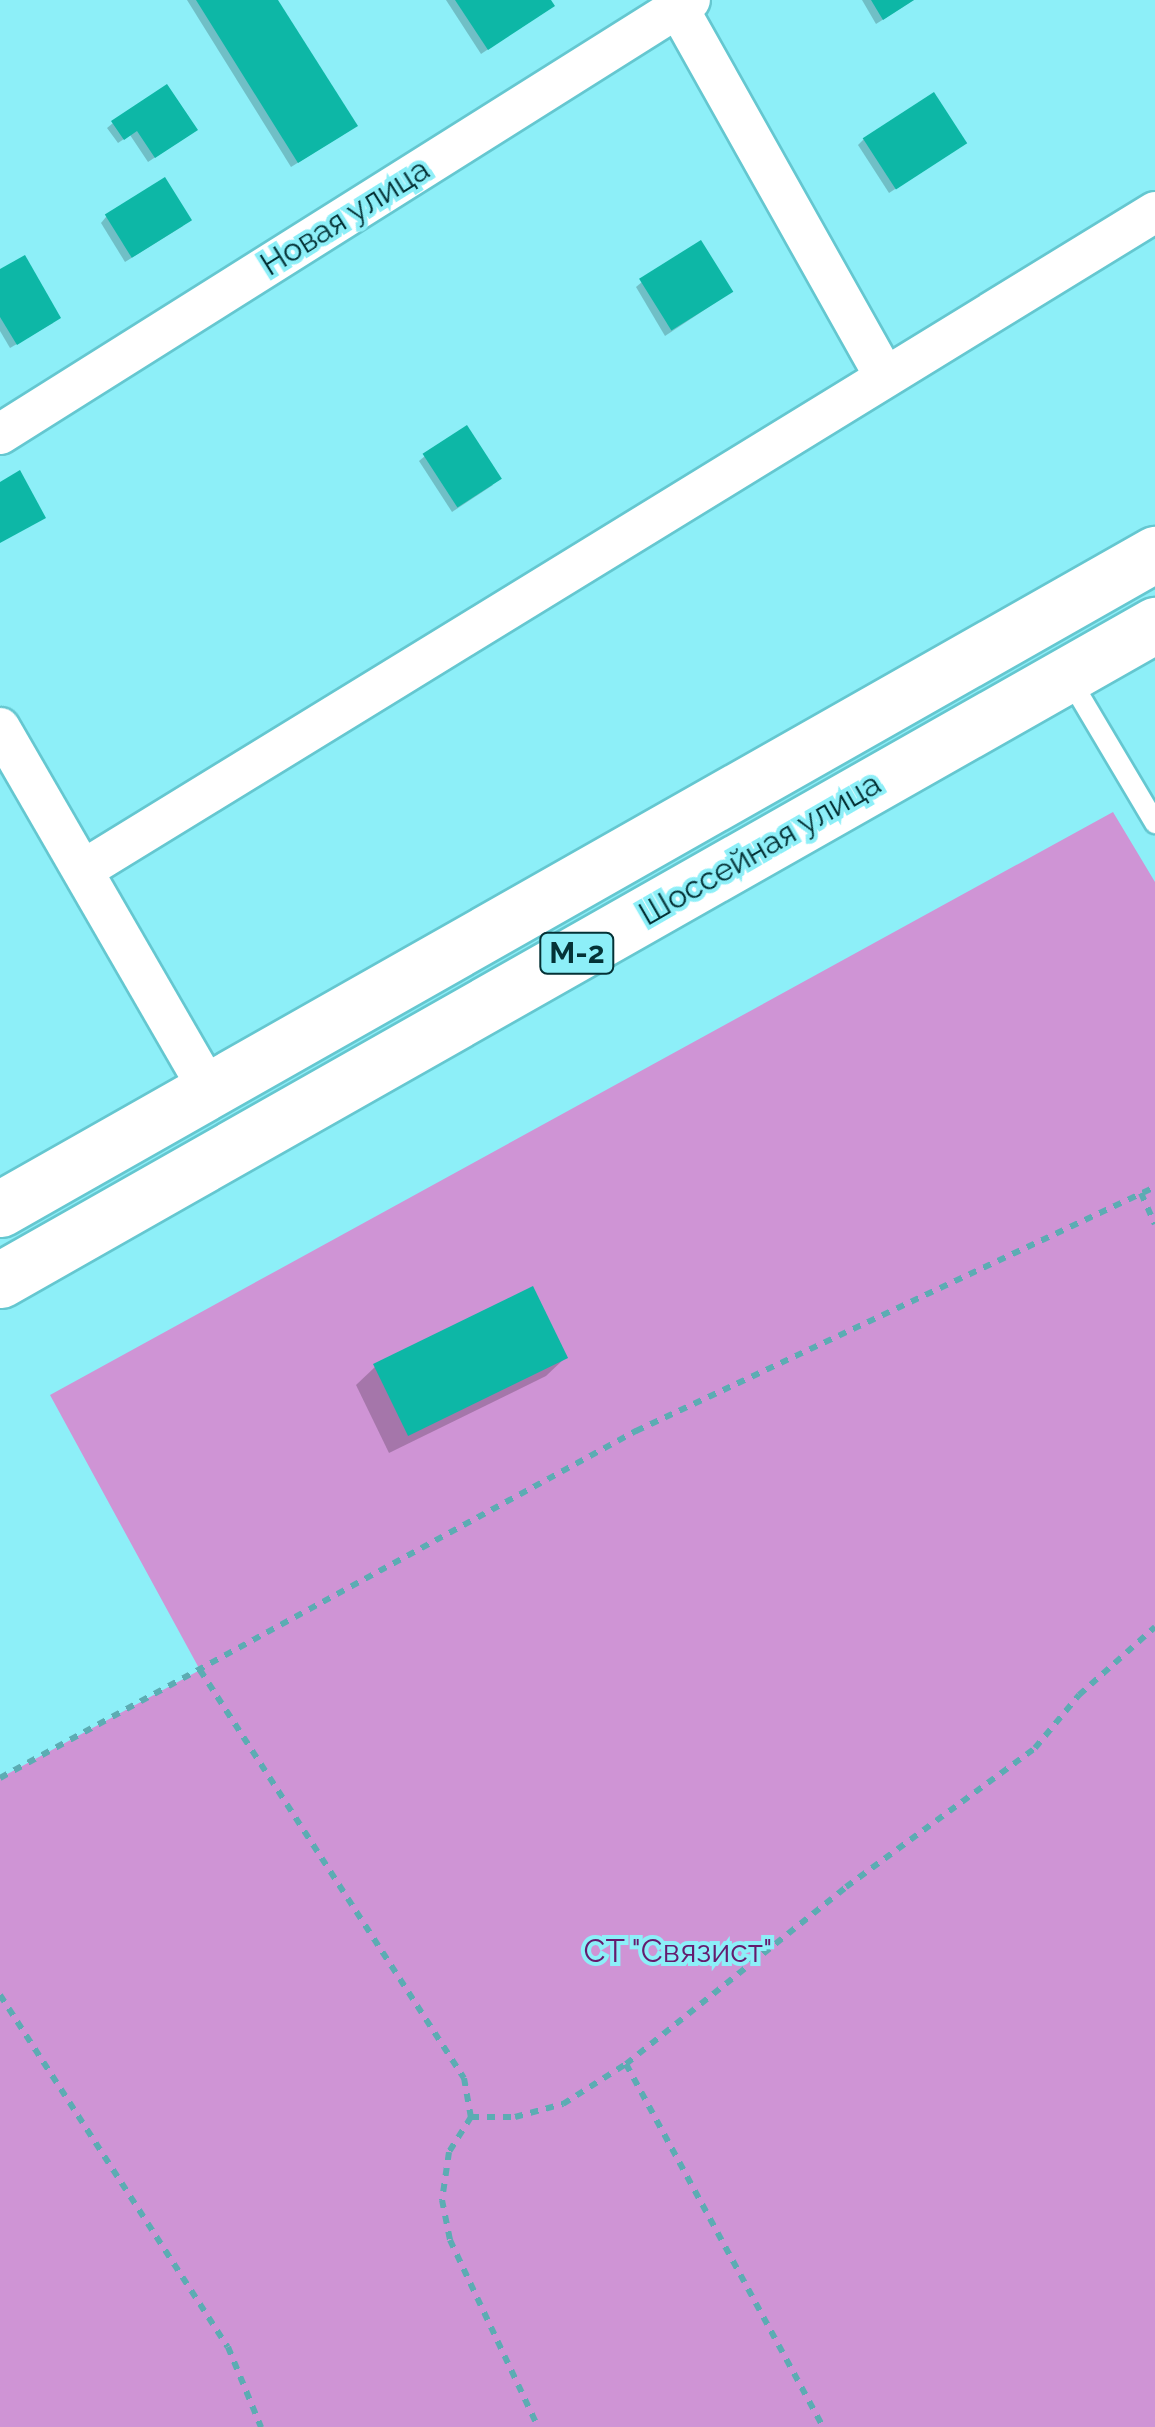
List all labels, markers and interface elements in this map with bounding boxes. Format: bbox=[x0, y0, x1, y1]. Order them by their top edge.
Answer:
street label: Новая улица bbox=[253, 150, 437, 284]
street label: Шоссейная улица bbox=[632, 764, 888, 934]
road number: М-2 bbox=[537, 928, 617, 978]
park label: СТ "Связист" bbox=[583, 1932, 773, 1970]

